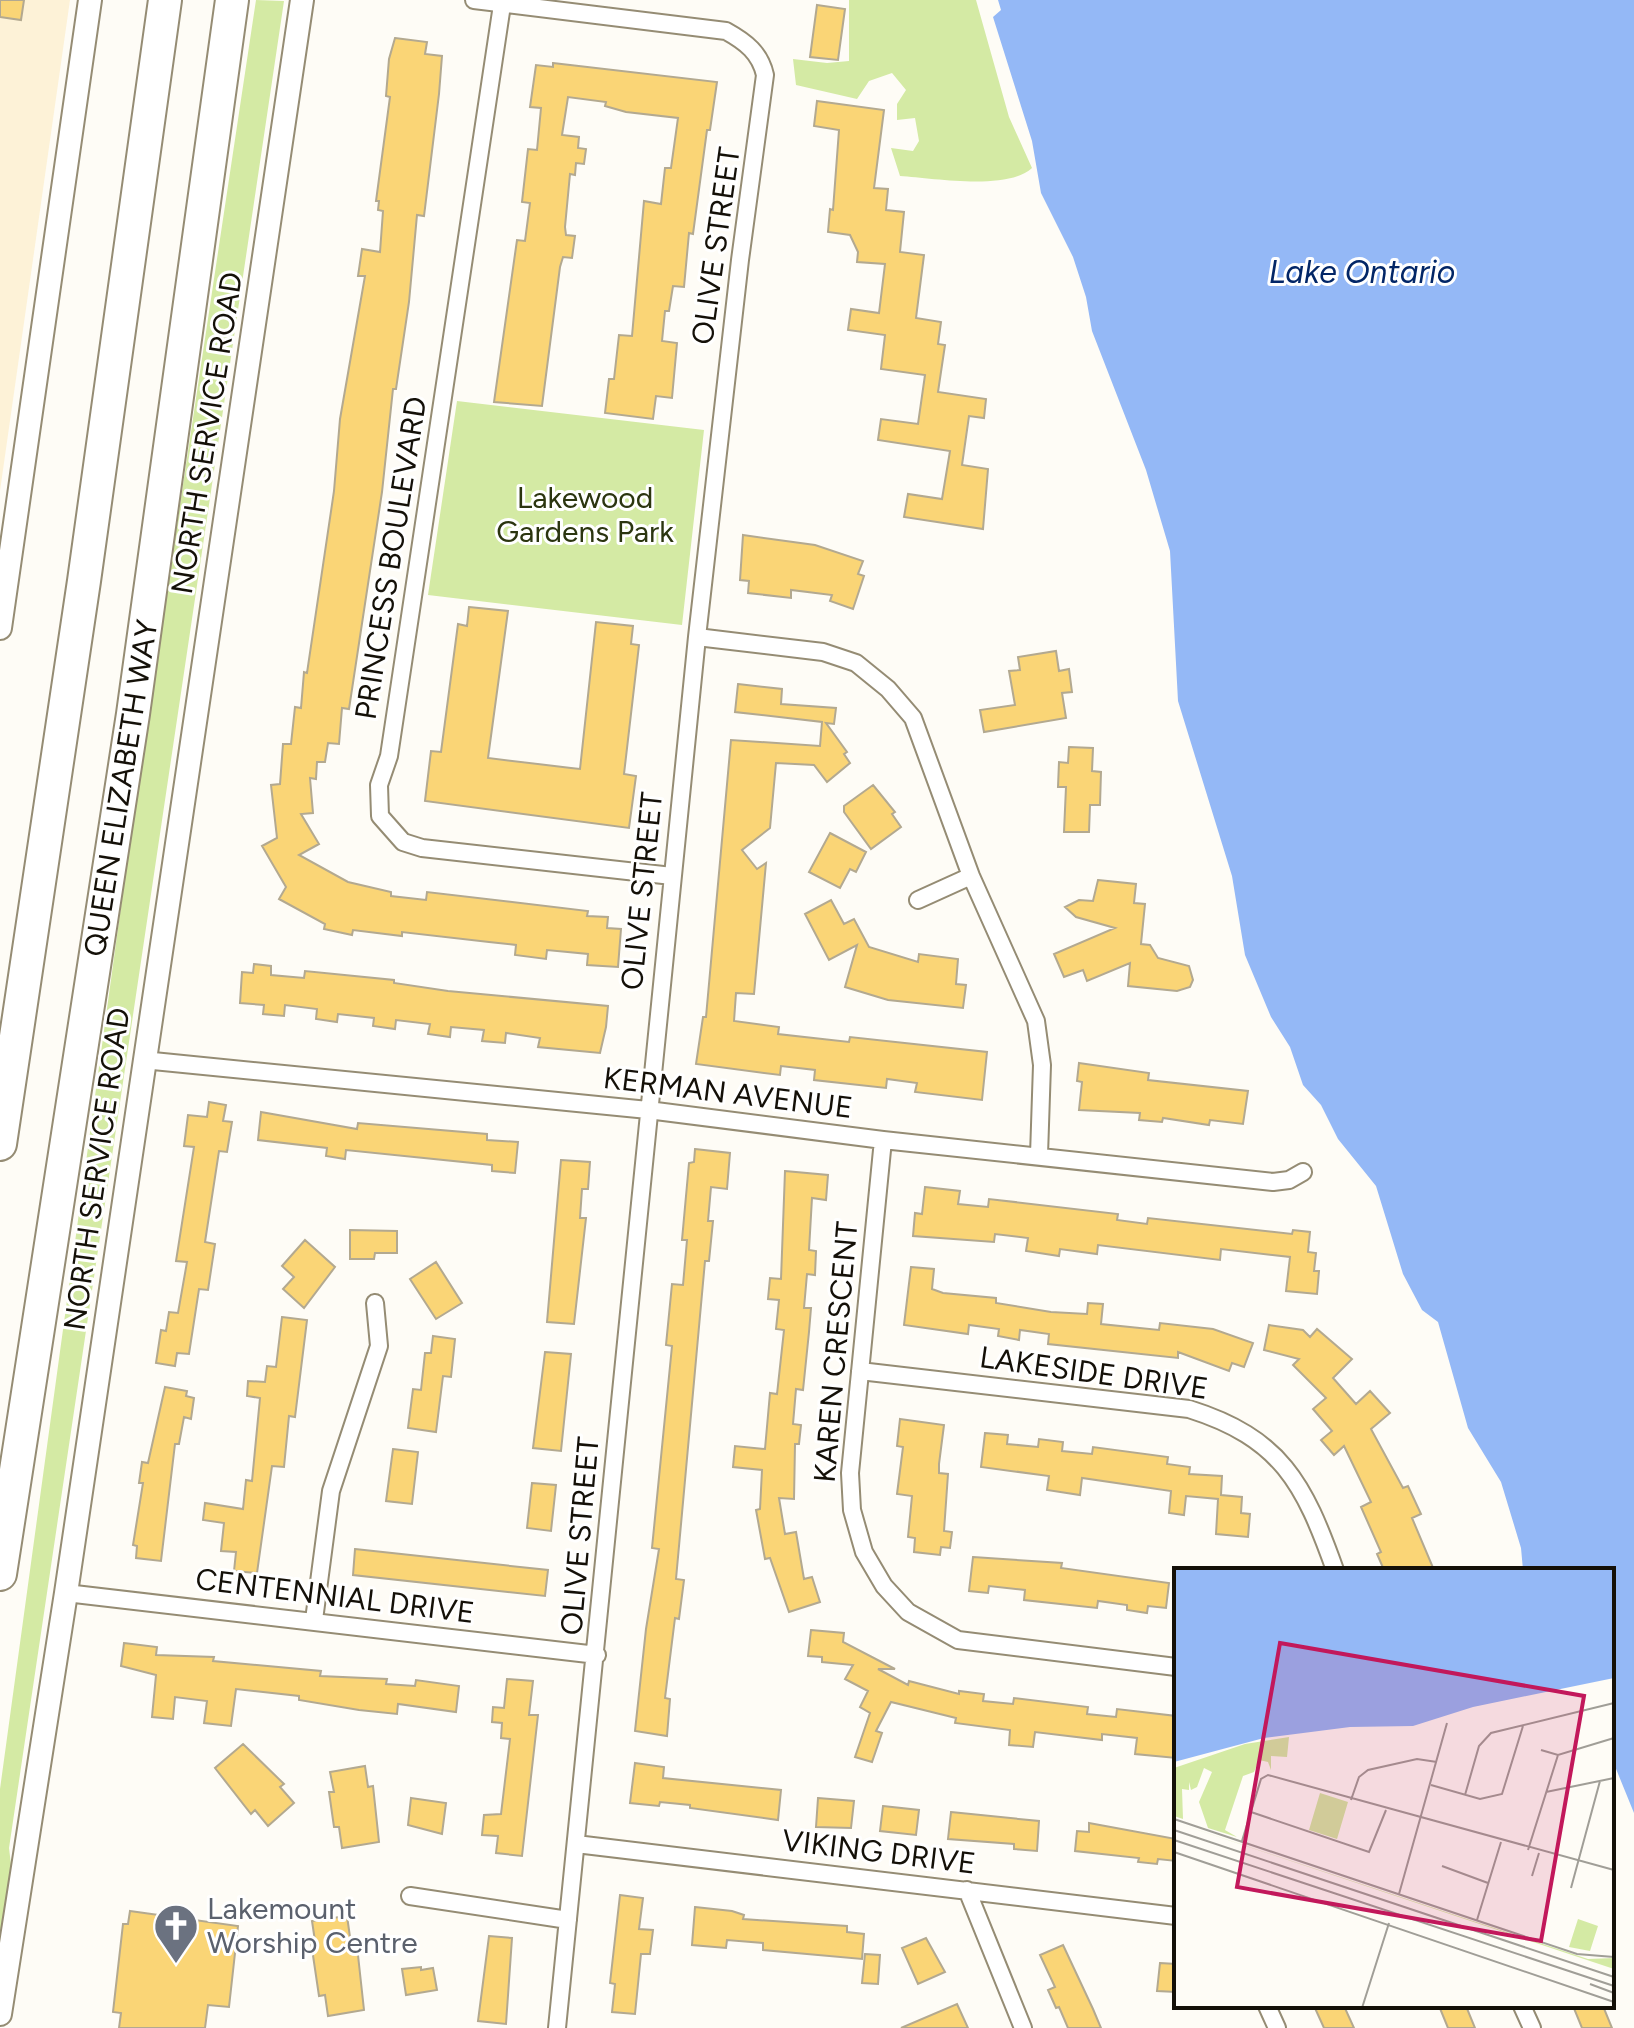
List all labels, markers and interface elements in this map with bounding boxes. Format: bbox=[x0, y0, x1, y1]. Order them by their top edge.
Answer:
street label: OLIVE STREET bbox=[683, 144, 748, 347]
water label: Lake Ontario bbox=[1269, 253, 1455, 291]
street label: NORTH SERVICE ROAD bbox=[163, 269, 250, 597]
street label: PRINCESS BOULEVARD bbox=[347, 394, 434, 722]
park label: Lakewood Gardens Park bbox=[496, 479, 674, 550]
street label: QUEEN ELIZABETH WAY bbox=[76, 617, 165, 959]
street label: OLIVE STREET bbox=[613, 790, 670, 992]
street label: NORTH SERVICE ROAD bbox=[56, 1005, 137, 1333]
street label: KERMAN AVENUE bbox=[601, 1059, 855, 1126]
street label: KAREN CRESCENT bbox=[806, 1220, 865, 1484]
street label: LAKESIDE DRIVE bbox=[977, 1338, 1211, 1407]
street label: OLIVE STREET bbox=[552, 1435, 607, 1637]
street label: CENTENNIAL DRIVE bbox=[193, 1560, 477, 1631]
inset map bbox=[1174, 1568, 1614, 2008]
street label: VIKING DRIVE bbox=[780, 1821, 978, 1882]
place label: Lakemount Worship Centre bbox=[207, 1890, 418, 1961]
church icon: Lakemount Worship Centre bbox=[152, 1902, 200, 1965]

